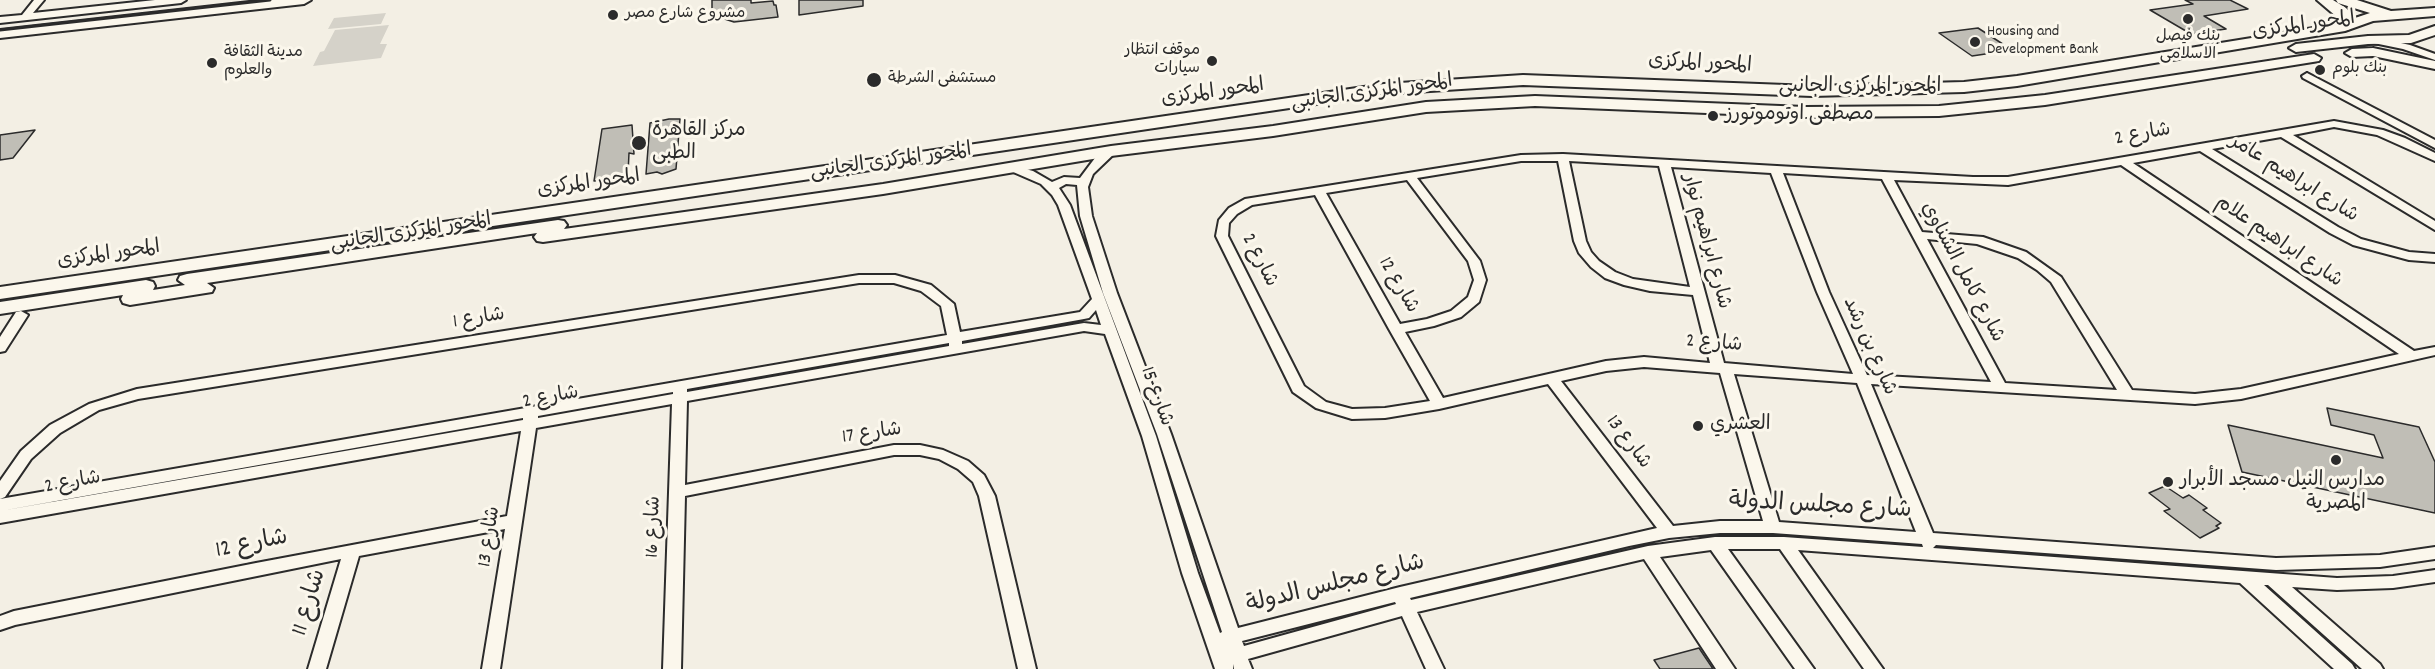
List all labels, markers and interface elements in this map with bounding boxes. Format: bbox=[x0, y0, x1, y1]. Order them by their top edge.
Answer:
place label: مشروع شارع مصر bbox=[625, 5, 745, 25]
marker: مشروع شارع مصر bbox=[606, 8, 620, 22]
street label: المحور المركزى bbox=[2251, 8, 2357, 46]
marker: بنك فيصل الاسلامى bbox=[2181, 12, 2195, 26]
place label: Housing and Development Bank bbox=[1987, 23, 2098, 61]
place label: بنك فيصل الاسلامى bbox=[2156, 28, 2220, 66]
marker: Housing and Development Bank bbox=[1968, 35, 1982, 49]
place label: موقف انتظار سيارات bbox=[1124, 42, 1200, 80]
place label: مدينة الثقافة والعلوم bbox=[224, 44, 303, 82]
street label: المحور المركزى bbox=[1648, 50, 1752, 80]
marker: موقف انتظار سيارات bbox=[1205, 54, 1219, 68]
marker: مدينة الثقافة والعلوم bbox=[205, 56, 219, 70]
place label: بنك بلوم bbox=[2332, 60, 2387, 80]
marker: بنك بلوم bbox=[2313, 63, 2327, 77]
place label: مستشفى الشرطة bbox=[888, 70, 996, 90]
marker: مستشفى الشرطة bbox=[865, 71, 883, 89]
street label: المحور المركزى الجانبى bbox=[1290, 71, 1454, 117]
street label: المحور المركزى bbox=[1160, 75, 1266, 113]
street label: المحور المركزى الجانبى bbox=[1779, 76, 1941, 100]
place label: مصطفى اوتوموتورز bbox=[1725, 104, 1874, 128]
marker: مصطفى اوتوموتورز bbox=[1706, 109, 1720, 123]
street label: شارع 2 bbox=[2113, 119, 2173, 153]
place label: مركز القاهرة الطبى bbox=[652, 120, 746, 167]
street label: شارع ابراهيم عامر bbox=[2224, 131, 2362, 229]
marker: مركز القاهرة الطبى bbox=[630, 134, 648, 152]
street label: المحور المركزى الجانبى bbox=[809, 140, 973, 186]
street label: المحور المركزى bbox=[536, 166, 642, 204]
street label: شارع ابراهيم نوار bbox=[1675, 172, 1735, 312]
street label: شارع ابراهيم علام bbox=[2210, 192, 2346, 294]
street label: شارع كامل الشناوي bbox=[1914, 199, 2008, 347]
street label: المحور المركزى الجانبى bbox=[329, 209, 493, 259]
street label: شارع 2 bbox=[1234, 230, 1282, 292]
street label: المحور المركزى bbox=[56, 237, 162, 275]
street label: شارع 12 bbox=[1371, 254, 1423, 318]
street label: شارع بن رشد bbox=[1836, 294, 1900, 400]
street label: شارع 1 bbox=[451, 304, 507, 336]
street label: شارع 2 bbox=[1685, 331, 1743, 359]
street label: شارع 15 bbox=[1133, 364, 1177, 430]
street label: شارع 2 bbox=[521, 382, 581, 416]
street label: شارع 13 bbox=[1599, 411, 1655, 475]
place label: العشري bbox=[1710, 414, 1771, 438]
street label: شارع 17 bbox=[841, 419, 903, 451]
marker: العشري bbox=[1691, 419, 1705, 433]
marker: مدارس النيل المصرية bbox=[2329, 453, 2343, 467]
street label: شارع 2 bbox=[43, 467, 103, 501]
place label: مسجد الأبرار bbox=[2180, 470, 2280, 494]
place label: مدارس النيل المصرية bbox=[2287, 470, 2385, 517]
marker: مسجد الأبرار bbox=[2161, 475, 2175, 489]
street label: شارع مجلس الدولة bbox=[1728, 489, 1912, 527]
street label: شارع 16 bbox=[642, 496, 668, 558]
street label: شارع 13 bbox=[474, 505, 508, 569]
street label: شارع 12 bbox=[213, 525, 291, 567]
street label: شارع مجلس الدولة bbox=[1244, 550, 1428, 622]
street label: شارع 11 bbox=[287, 566, 335, 640]

